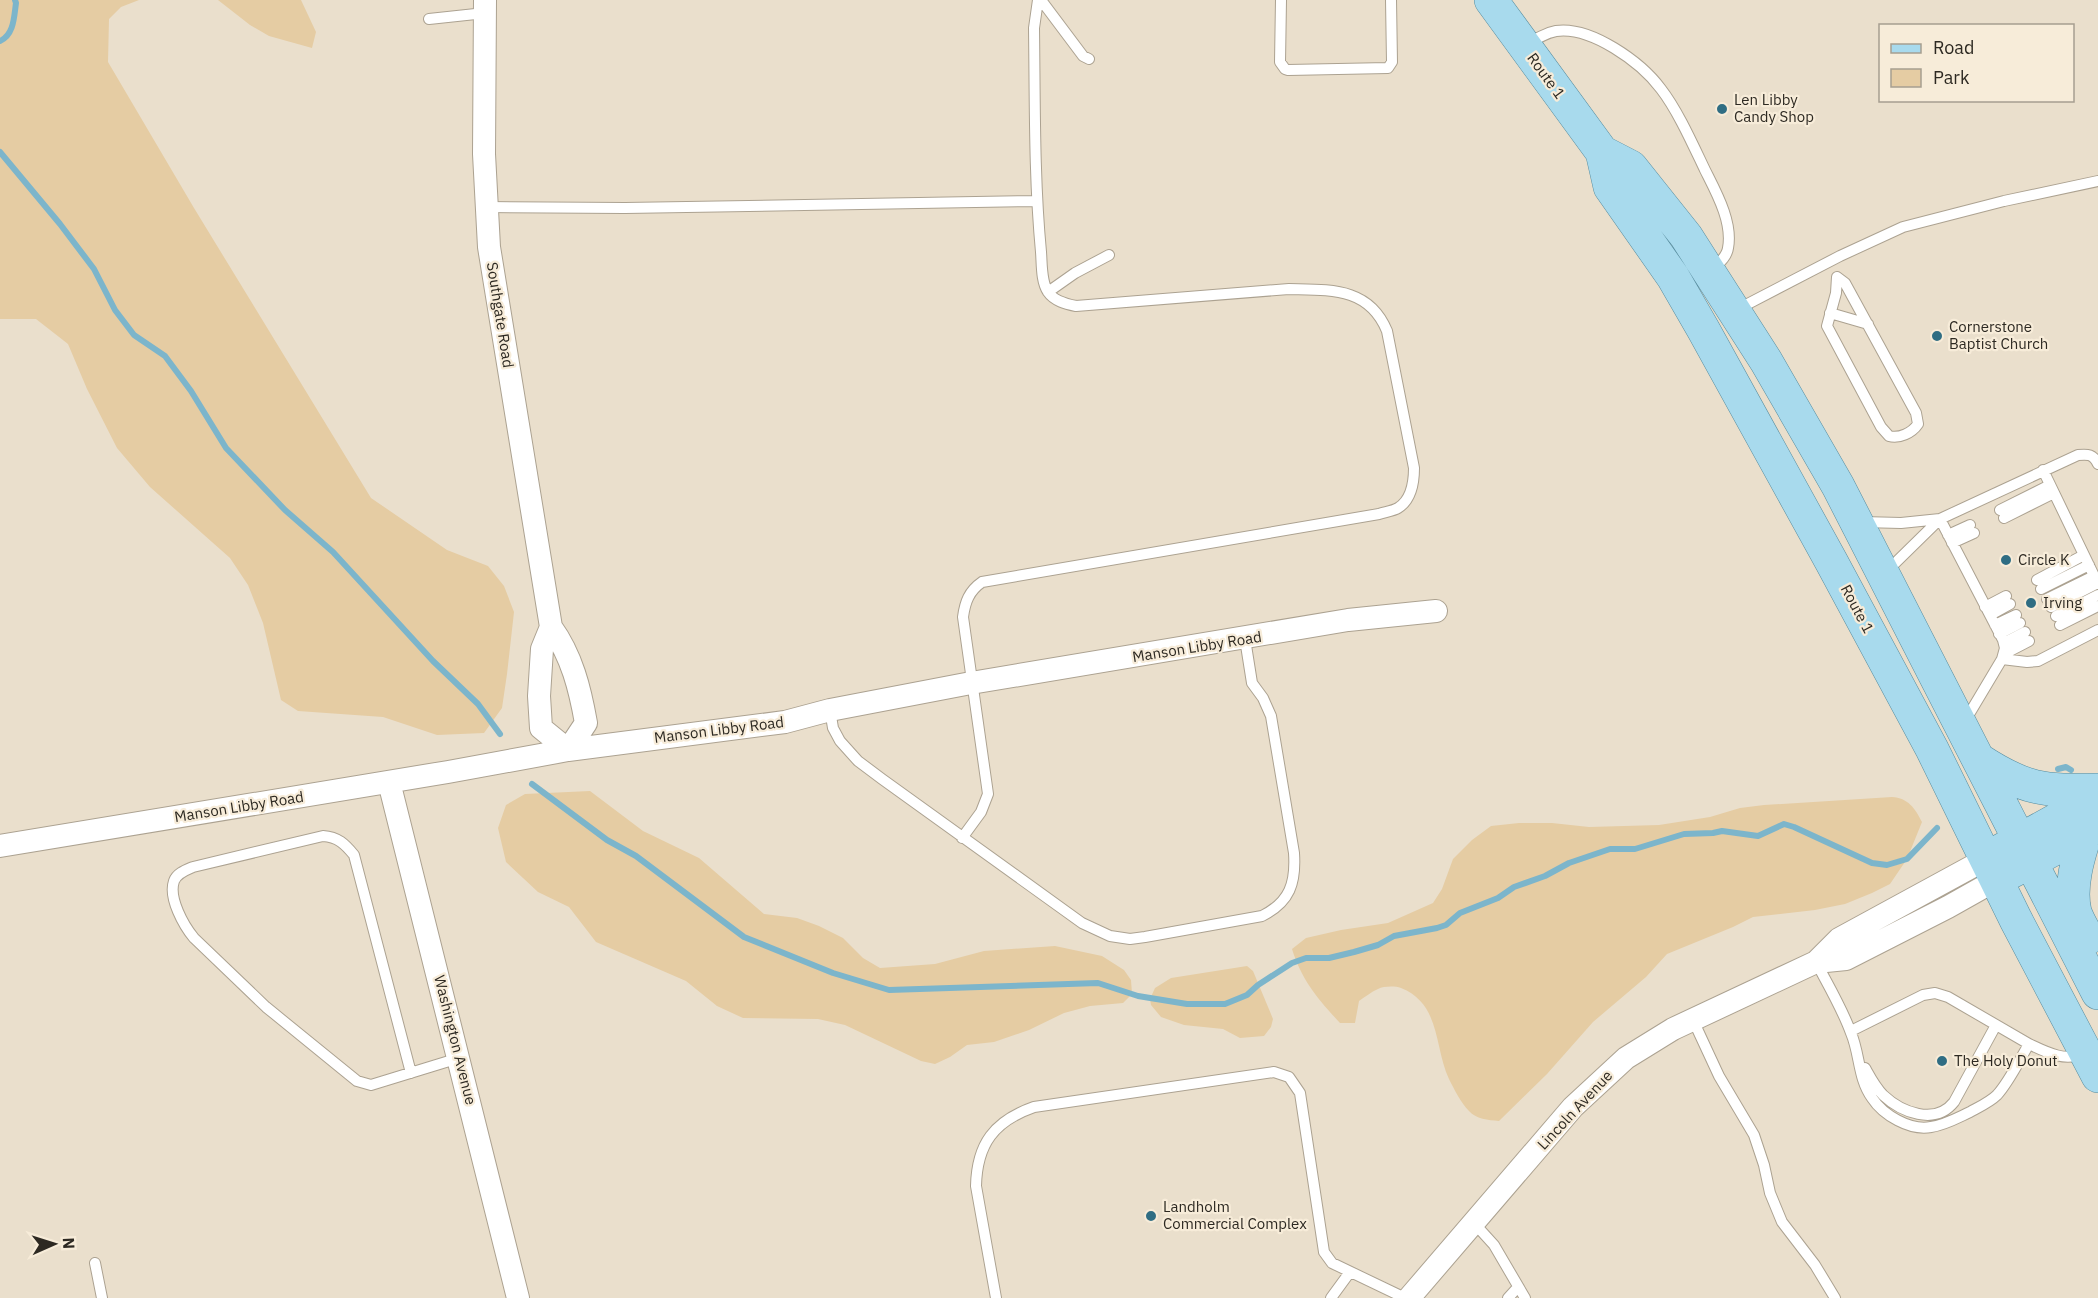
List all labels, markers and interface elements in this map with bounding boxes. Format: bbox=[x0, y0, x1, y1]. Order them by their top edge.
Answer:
legend bbox=[1879, 24, 2074, 102]
text: Road bbox=[1933, 36, 1974, 59]
street label: Route 1 bbox=[1523, 49, 1569, 102]
text: Park bbox=[1933, 66, 1970, 89]
place label: Len Libby Candy Shop bbox=[1734, 90, 1814, 126]
marker: Len Libby Candy Shop bbox=[1715, 102, 1729, 116]
street label: Southgate Road bbox=[483, 261, 518, 369]
place label: Cornerstone Baptist Church bbox=[1949, 317, 2048, 353]
marker: Cornerstone Baptist Church bbox=[1930, 329, 1944, 343]
place label: Circle K bbox=[2018, 550, 2070, 569]
marker: Circle K bbox=[1999, 553, 2013, 567]
street label: Route 1 bbox=[1837, 581, 1878, 636]
place label: Irving bbox=[2043, 593, 2082, 612]
marker: Irving bbox=[2024, 596, 2038, 610]
street label: Manson Libby Road bbox=[1131, 627, 1263, 666]
street label: Manson Libby Road bbox=[653, 712, 785, 747]
street label: Manson Libby Road bbox=[173, 787, 305, 826]
street label: Washington Avenue bbox=[430, 973, 481, 1107]
place label: The Holy Donut bbox=[1954, 1051, 2058, 1070]
marker: The Holy Donut bbox=[1935, 1054, 1949, 1068]
street label: Lincoln Avenue bbox=[1533, 1066, 1616, 1153]
place label: Landholm Commercial Complex bbox=[1163, 1197, 1307, 1233]
marker: Landholm Commercial Complex bbox=[1144, 1209, 1158, 1223]
north arrow bbox=[24, 1214, 84, 1274]
text: N bbox=[59, 1237, 79, 1250]

